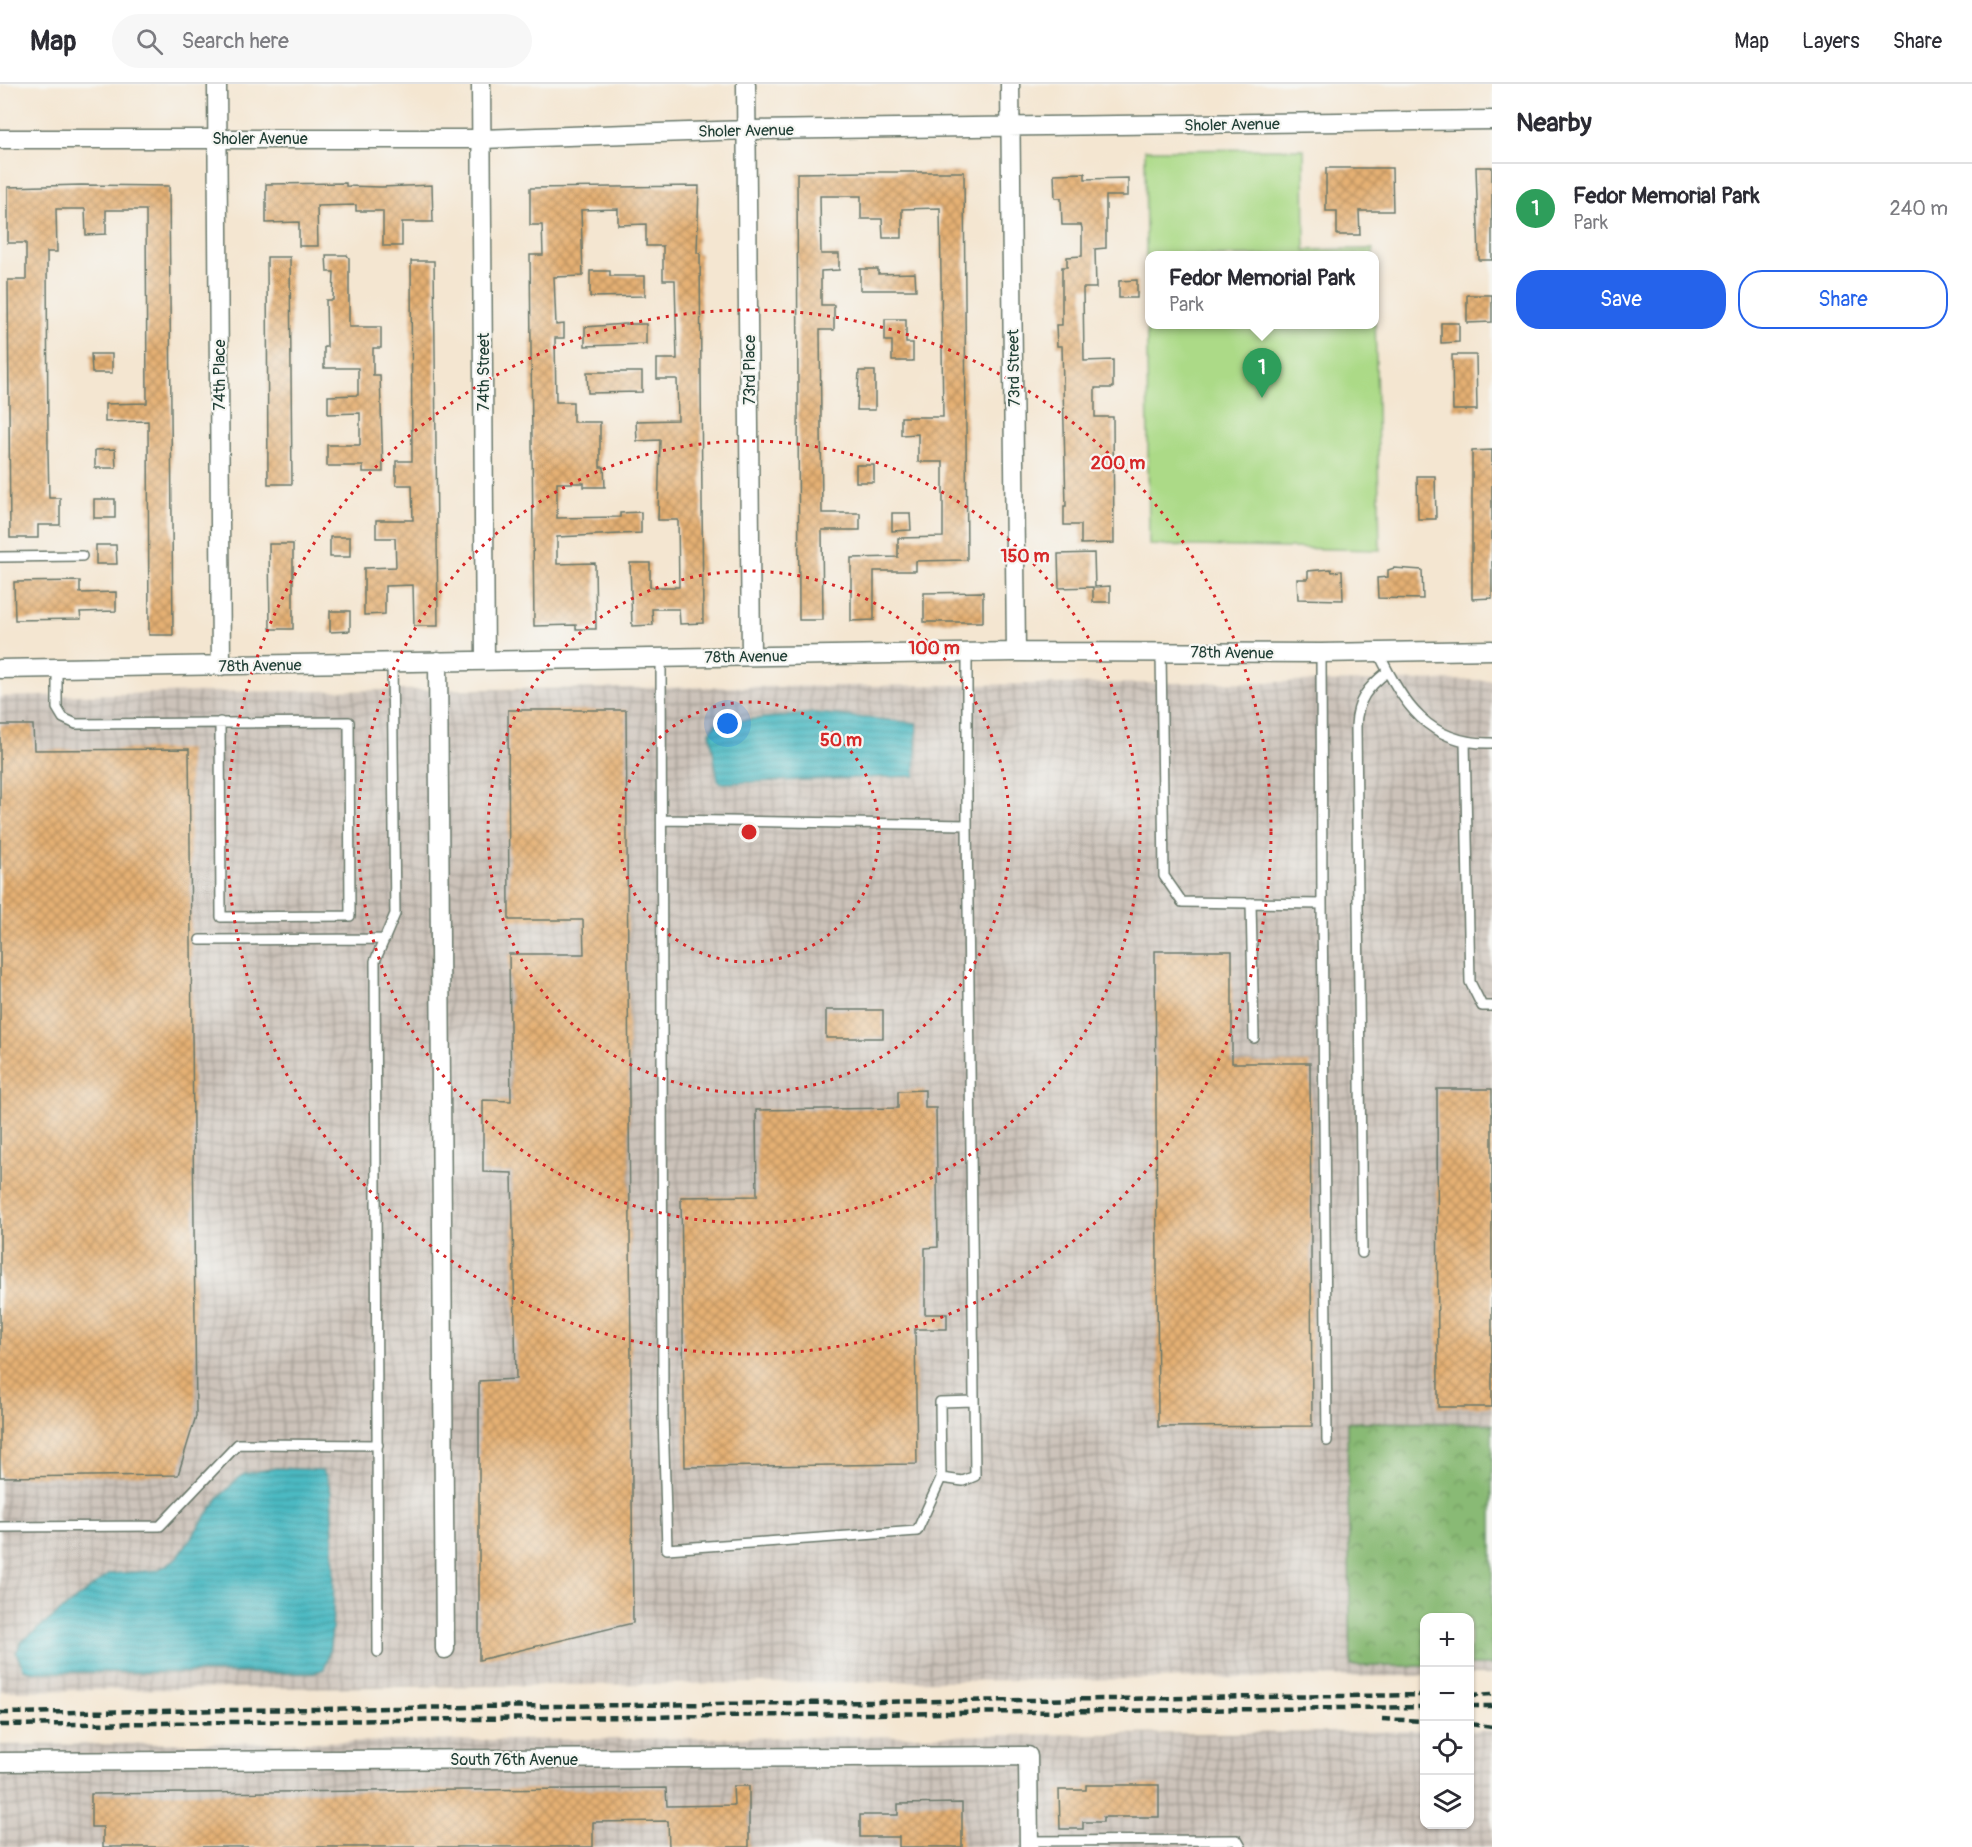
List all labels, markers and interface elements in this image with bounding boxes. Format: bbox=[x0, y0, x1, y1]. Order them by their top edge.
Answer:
search box bbox=[112, 14, 532, 68]
text: Map bbox=[30, 24, 76, 59]
icon: search bbox=[133, 25, 166, 58]
text: Search here bbox=[181, 27, 289, 55]
text: Map bbox=[1734, 28, 1769, 55]
text: Layers bbox=[1802, 28, 1860, 55]
text: Share bbox=[1893, 28, 1942, 55]
text: Nearby bbox=[1516, 107, 1592, 139]
street label: Sholer Avenue bbox=[1184, 114, 1280, 136]
street label: Sholer Avenue bbox=[698, 120, 794, 142]
street label: Sholer Avenue bbox=[212, 129, 308, 149]
text: Fedor Memorial Park bbox=[1573, 182, 1760, 210]
text: 1 bbox=[1532, 196, 1539, 221]
text: 240 m bbox=[1889, 196, 1948, 221]
text: Park bbox=[1573, 210, 1608, 235]
popup bbox=[1145, 251, 1379, 329]
text: Fedor Memorial Park bbox=[1169, 264, 1355, 292]
button: Save bbox=[1516, 270, 1726, 329]
button: Share bbox=[1738, 270, 1948, 329]
text: Park bbox=[1169, 292, 1204, 317]
street label: 73rd Street bbox=[1003, 329, 1025, 407]
street label: 74th Street bbox=[474, 332, 494, 411]
street label: 73rd Place bbox=[740, 335, 760, 405]
street label: 74th Place bbox=[210, 339, 230, 411]
pin: 1 bbox=[1242, 348, 1282, 398]
text: 200 m bbox=[1091, 452, 1145, 475]
text: 150 m bbox=[1001, 545, 1050, 568]
text: 100 m bbox=[908, 637, 960, 660]
street label: 78th Avenue bbox=[1190, 642, 1274, 664]
street label: 78th Avenue bbox=[704, 646, 788, 668]
street label: 78th Avenue bbox=[218, 655, 302, 677]
your location bbox=[713, 709, 742, 738]
text: 50 m bbox=[820, 729, 862, 752]
centre of rings bbox=[739, 822, 759, 842]
map controls bbox=[1420, 1613, 1474, 1829]
button: + bbox=[1420, 1613, 1474, 1667]
button: − bbox=[1420, 1667, 1474, 1721]
button: locate bbox=[1420, 1721, 1474, 1775]
street label: South 76th Avenue bbox=[450, 1750, 578, 1770]
button: layers bbox=[1420, 1775, 1474, 1829]

